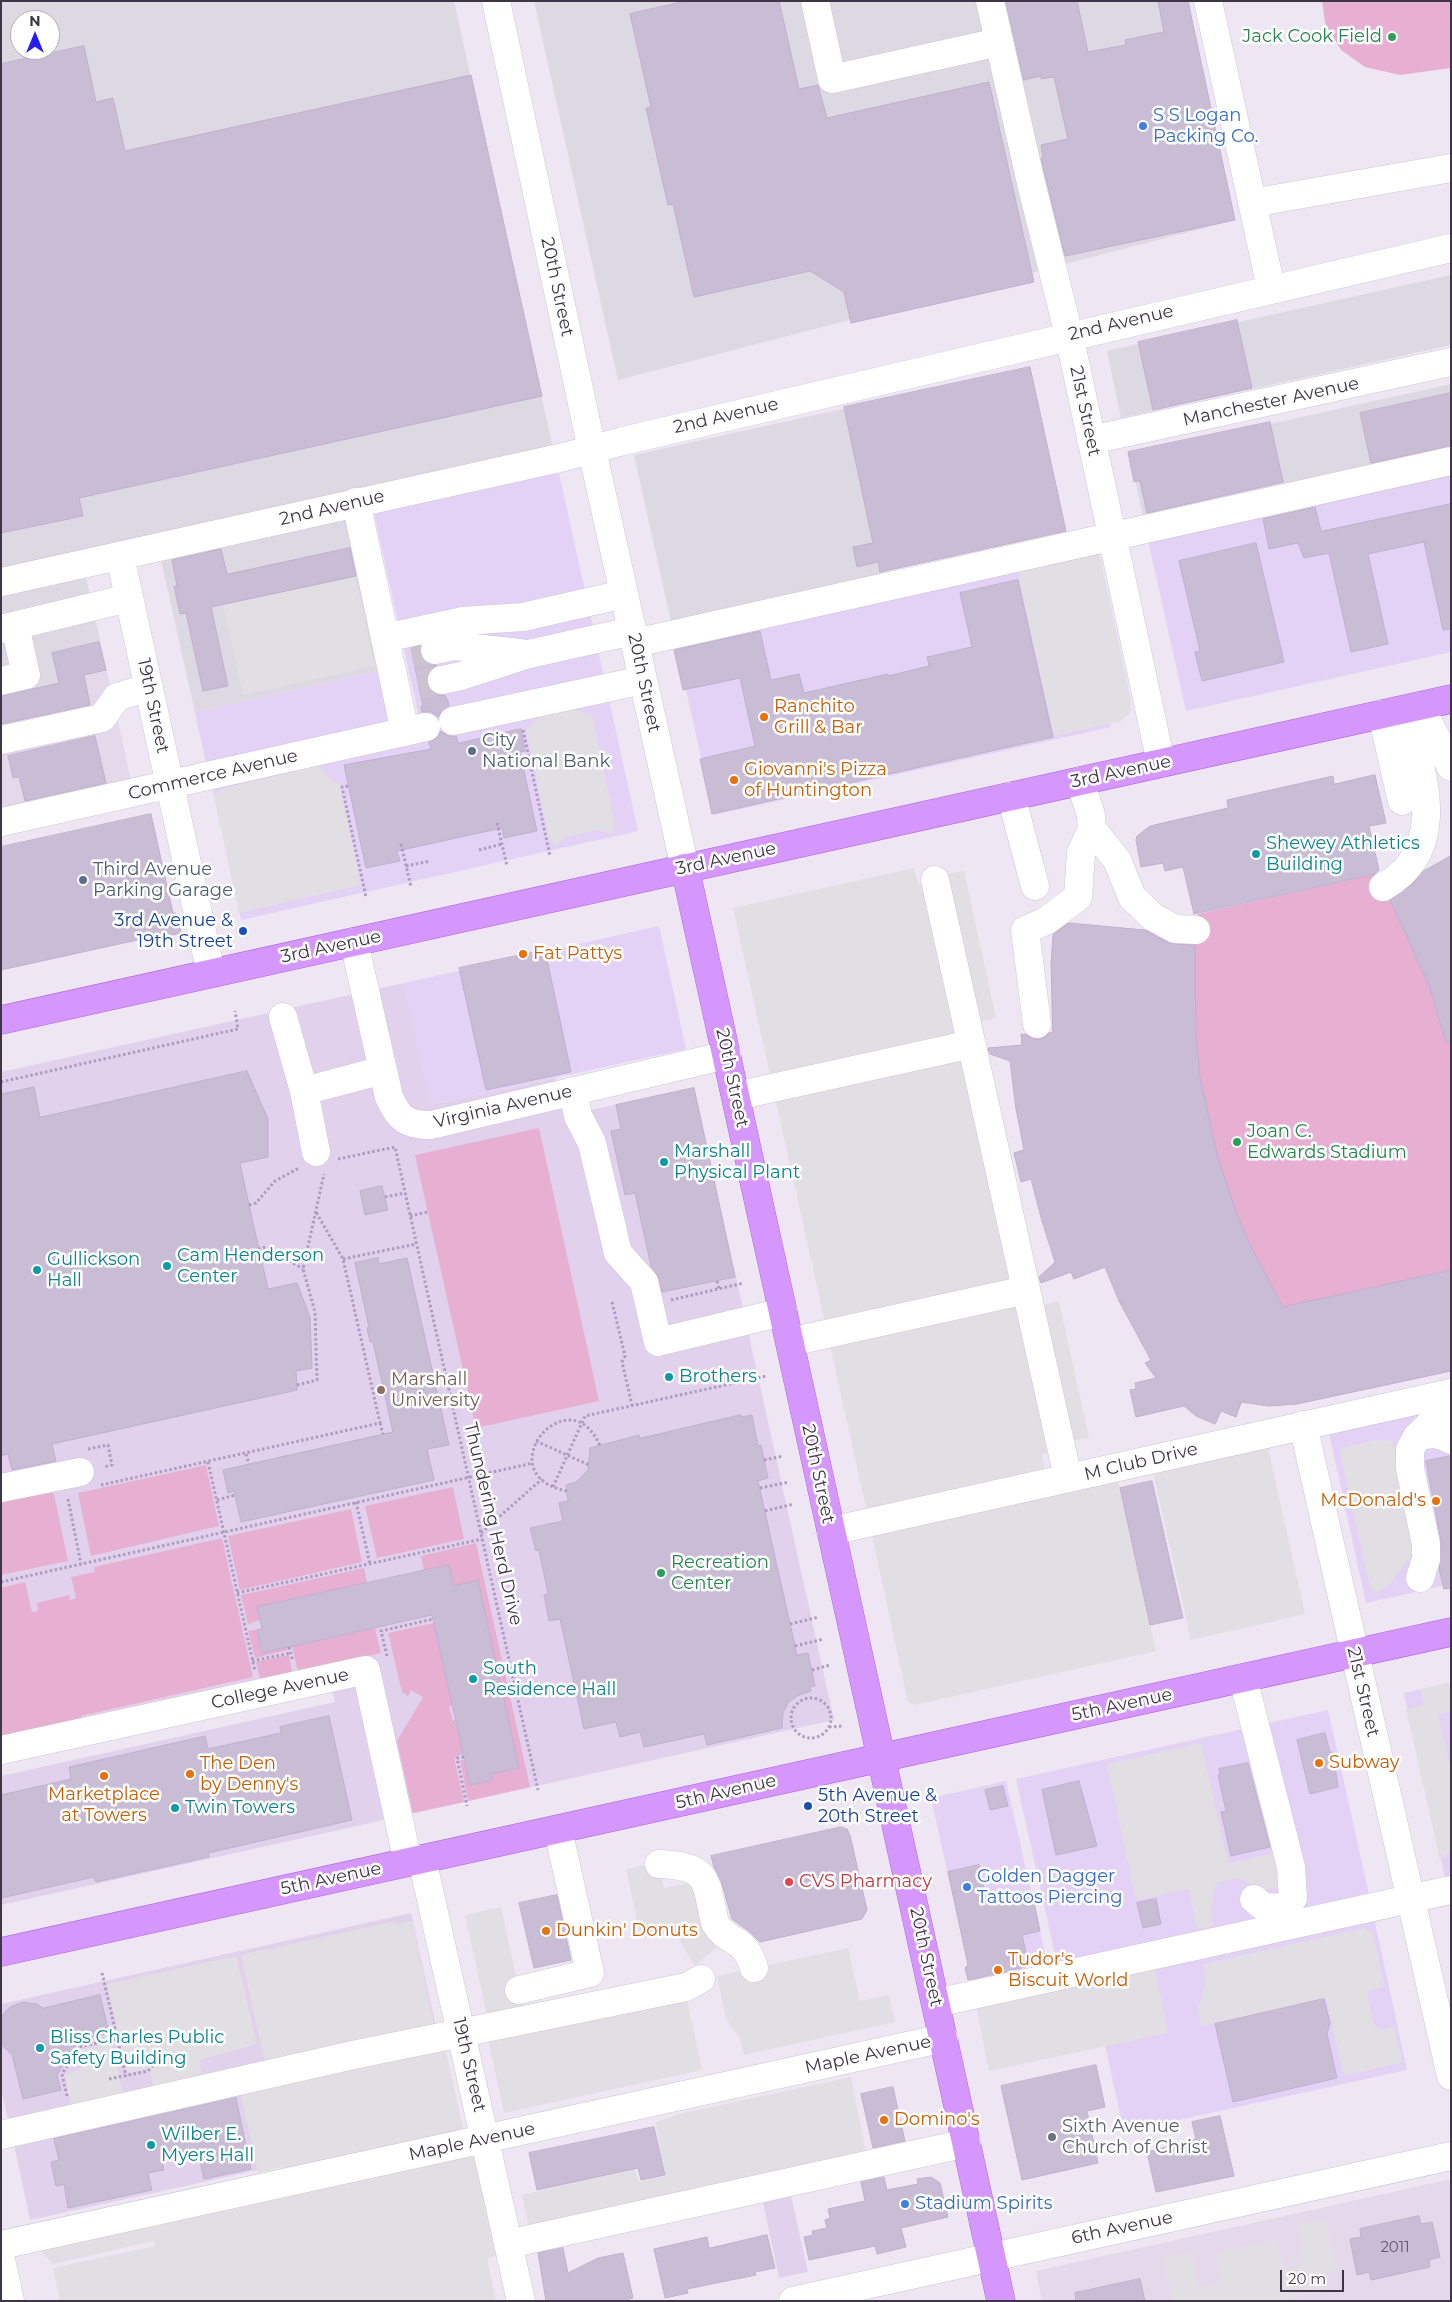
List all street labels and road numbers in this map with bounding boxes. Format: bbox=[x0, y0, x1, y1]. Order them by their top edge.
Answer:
street label: 20th Street bbox=[536, 235, 578, 339]
street label: 2nd Avenue bbox=[1066, 300, 1176, 346]
street label: 21st Street bbox=[1065, 364, 1105, 458]
street label: Manchester Avenue bbox=[1181, 373, 1361, 431]
street label: 2nd Avenue bbox=[671, 393, 781, 439]
street label: 2nd Avenue bbox=[277, 485, 387, 531]
street label: 20th Street bbox=[623, 631, 665, 735]
street label: 19th Street bbox=[132, 657, 174, 755]
street label: Commerce Avenue bbox=[126, 745, 300, 805]
street label: 3rd Avenue bbox=[1069, 751, 1173, 793]
street label: 3rd Avenue bbox=[674, 838, 778, 880]
street label: 3rd Avenue bbox=[279, 926, 383, 968]
street label: 20th Street bbox=[711, 1026, 753, 1130]
street label: Virginia Avenue bbox=[432, 1081, 574, 1133]
street label: Thundering Herd Drive bbox=[459, 1420, 527, 1628]
street label: 20th Street bbox=[797, 1422, 839, 1526]
street label: M Club Drive bbox=[1082, 1438, 1200, 1486]
street label: 21st Street bbox=[1342, 1645, 1384, 1739]
street label: College Avenue bbox=[209, 1664, 351, 1714]
street label: 5th Avenue bbox=[1070, 1684, 1174, 1726]
street label: 5th Avenue bbox=[674, 1770, 778, 1814]
street label: 5th Avenue bbox=[279, 1858, 383, 1900]
street label: 20th Street bbox=[905, 1905, 947, 2009]
street label: 19th Street bbox=[448, 2016, 490, 2114]
street label: Maple Avenue bbox=[803, 2031, 933, 2079]
street label: Maple Avenue bbox=[407, 2118, 537, 2166]
street label: 6th Avenue bbox=[1069, 2207, 1175, 2249]

